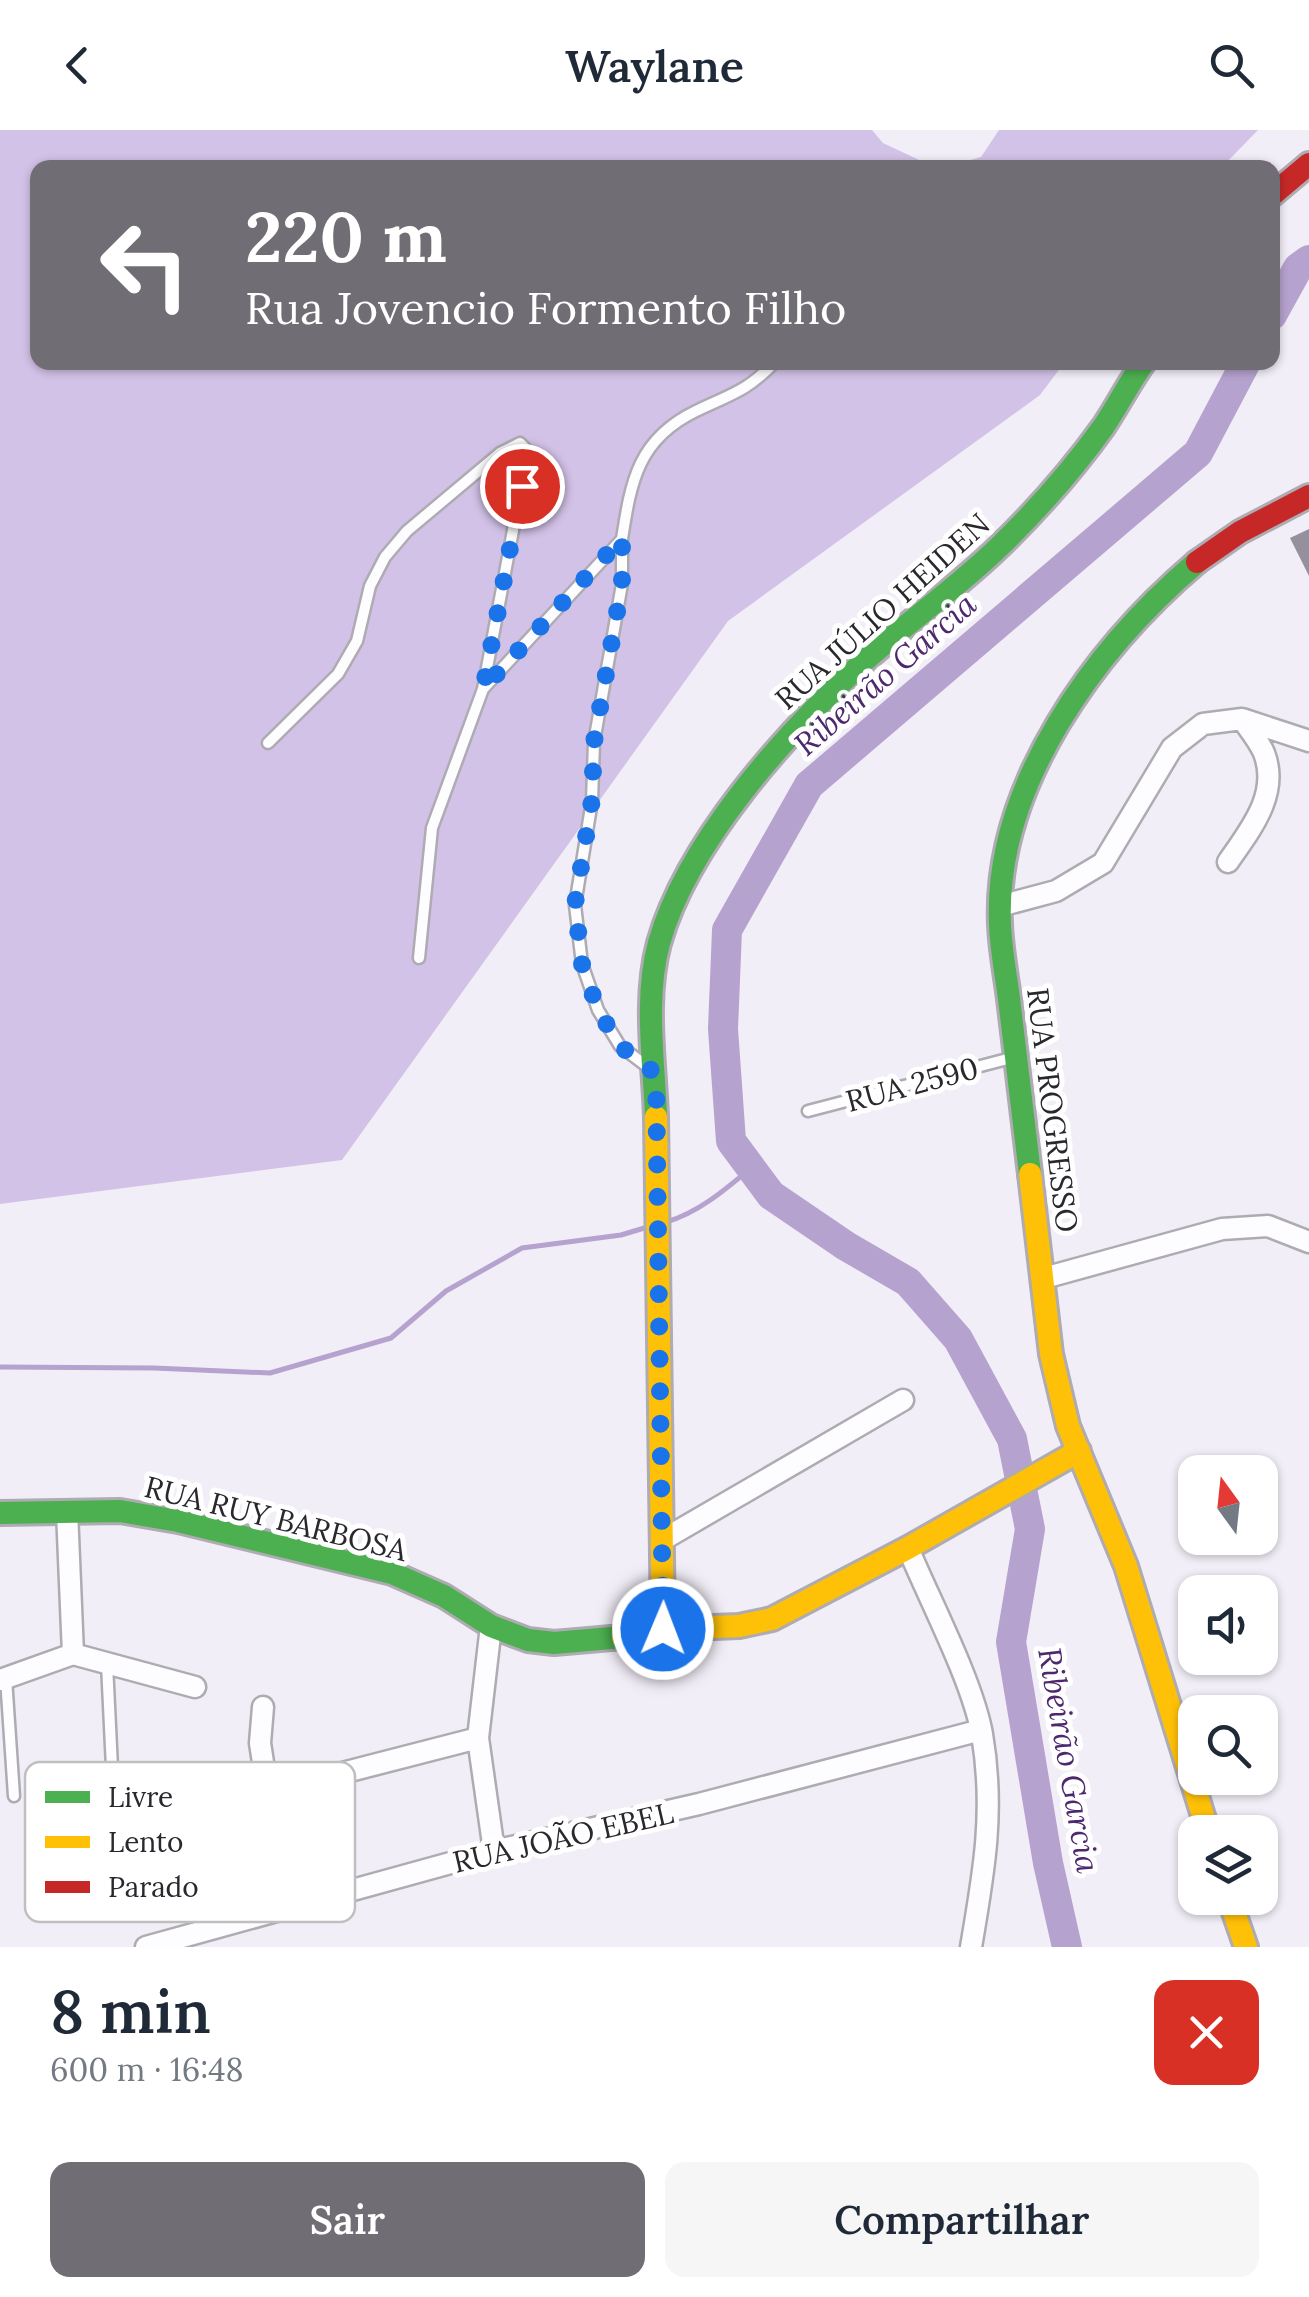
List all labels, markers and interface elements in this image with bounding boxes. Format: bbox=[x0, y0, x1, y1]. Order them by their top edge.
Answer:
text: Waylane bbox=[565, 37, 744, 94]
icon: back bbox=[50, 38, 105, 93]
icon: search bbox=[1204, 38, 1259, 93]
text: 220 m bbox=[245, 192, 447, 281]
icon: left bbox=[80, 200, 210, 330]
text: Rua Jovencio Formento Filho bbox=[245, 279, 846, 336]
pin bbox=[480, 444, 565, 529]
icon: arrive bbox=[495, 459, 550, 514]
street label: RUA JÚLIO HEIDEN bbox=[767, 505, 997, 717]
water label: Ribeirão Garcia bbox=[786, 583, 985, 764]
street label: RUA PROGRESSO bbox=[1019, 986, 1087, 1234]
street label: RUA 2590 bbox=[842, 1048, 982, 1120]
north arrow bbox=[1178, 1455, 1278, 1555]
map controls bbox=[1178, 1455, 1278, 1915]
street label: RUA RUY BARBOSA bbox=[141, 1467, 412, 1569]
button: sound bbox=[1178, 1575, 1278, 1675]
position arrow bbox=[611, 1577, 715, 1681]
water label: Ribeirão Garcia bbox=[1029, 1644, 1109, 1876]
button: search bbox=[1178, 1695, 1278, 1795]
legend bbox=[25, 1762, 355, 1922]
text: Livre bbox=[108, 1779, 173, 1815]
street label: RUA JOÃO EBEL bbox=[449, 1793, 677, 1881]
button: layers bbox=[1178, 1815, 1278, 1915]
text: Lento bbox=[108, 1824, 183, 1860]
text: Parado bbox=[108, 1869, 199, 1905]
text: 8 min bbox=[50, 1973, 211, 2049]
button: close bbox=[1154, 1980, 1259, 2085]
text: 600 m · 16:48 bbox=[50, 2049, 244, 2090]
button: Sair bbox=[50, 2162, 645, 2277]
button: Compartilhar bbox=[665, 2162, 1259, 2277]

